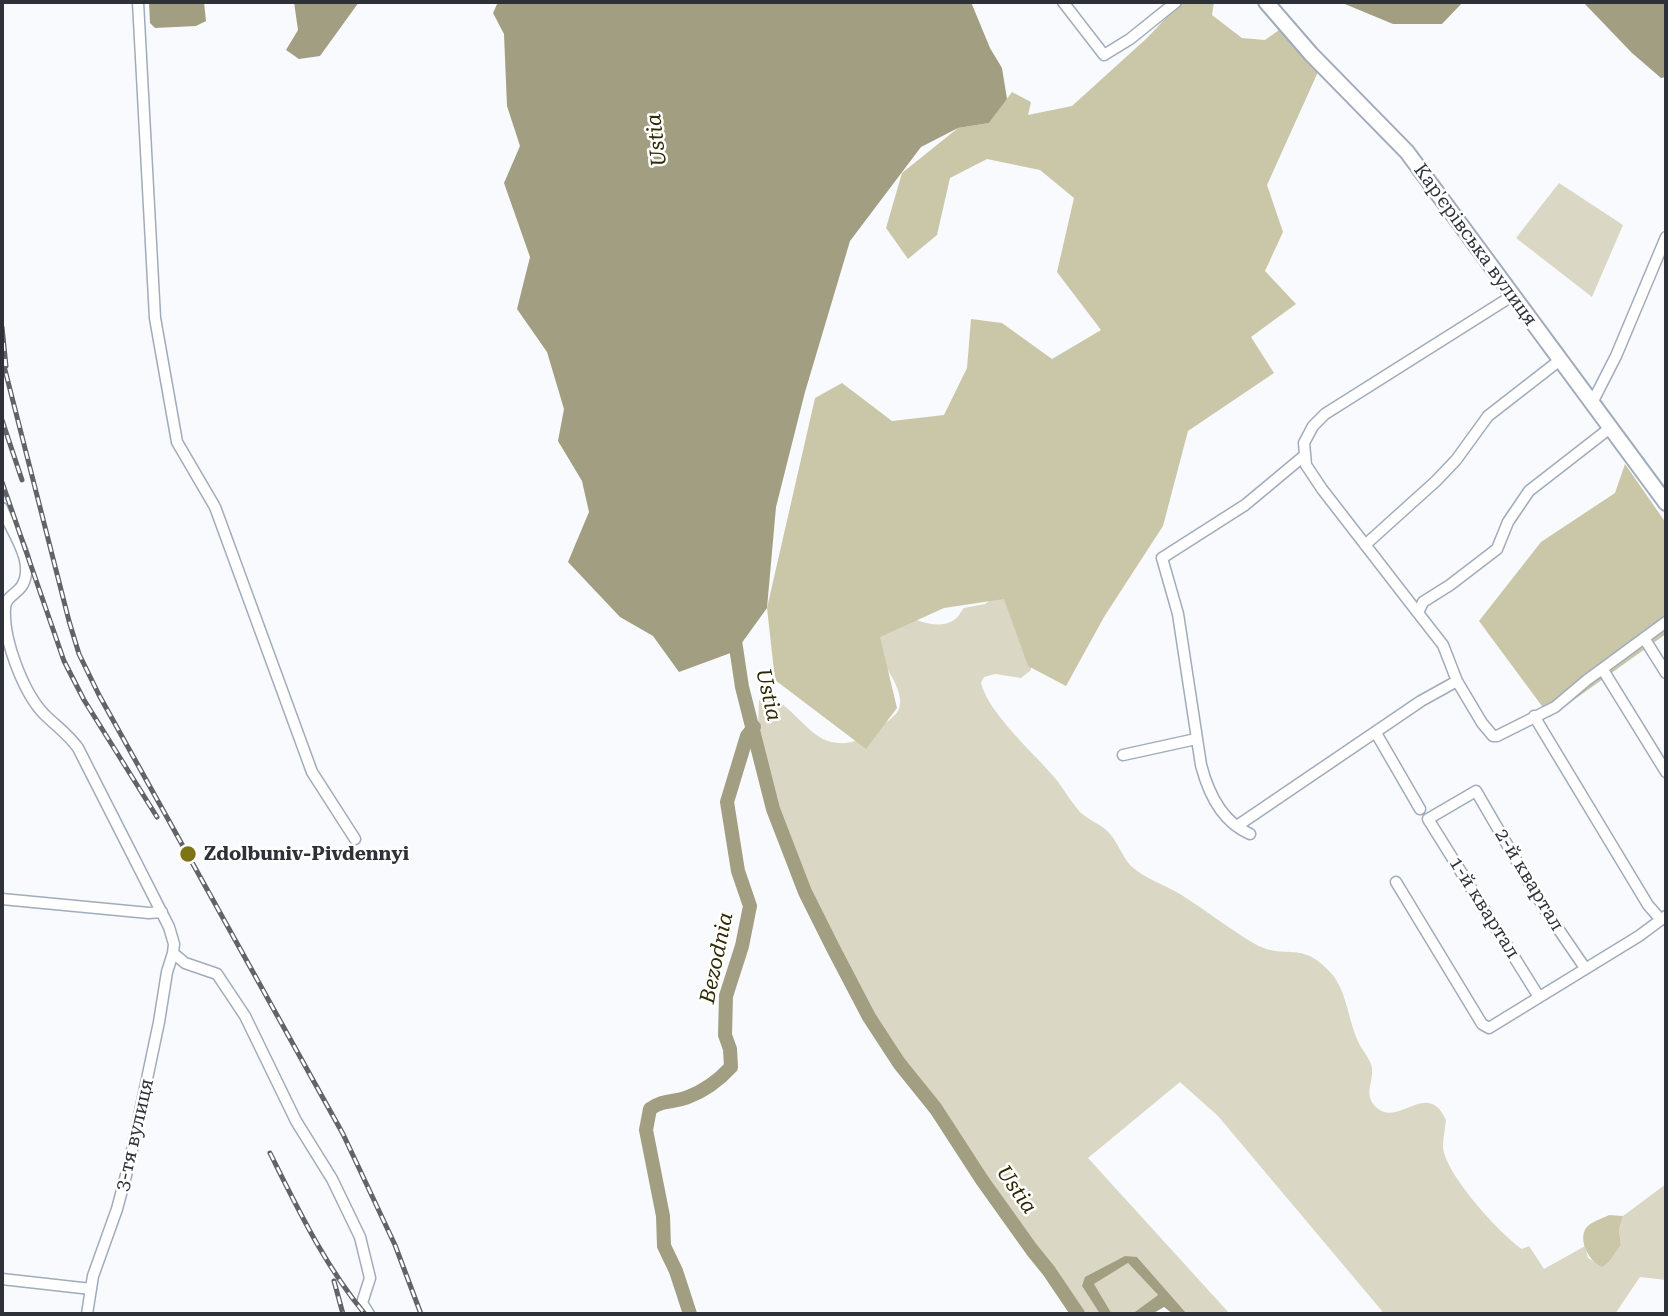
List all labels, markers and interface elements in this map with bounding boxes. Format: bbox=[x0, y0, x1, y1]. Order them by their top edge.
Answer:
water label: Ustia bbox=[641, 112, 673, 168]
street label: Кар'єрівська вулиця bbox=[1408, 159, 1542, 331]
water label: Ustia bbox=[750, 666, 786, 724]
street label: 2-й квартал bbox=[1490, 825, 1568, 935]
place label: Zdolbuniv-Pivdennyi bbox=[204, 843, 409, 865]
marker: Zdolbuniv-Pivdennyi bbox=[178, 844, 198, 864]
street label: 1-й квартал bbox=[1444, 853, 1524, 963]
water label: Bezodnia bbox=[695, 910, 739, 1006]
street label: 3-тя вулиця bbox=[111, 1077, 159, 1193]
water label: Ustia bbox=[991, 1161, 1041, 1219]

